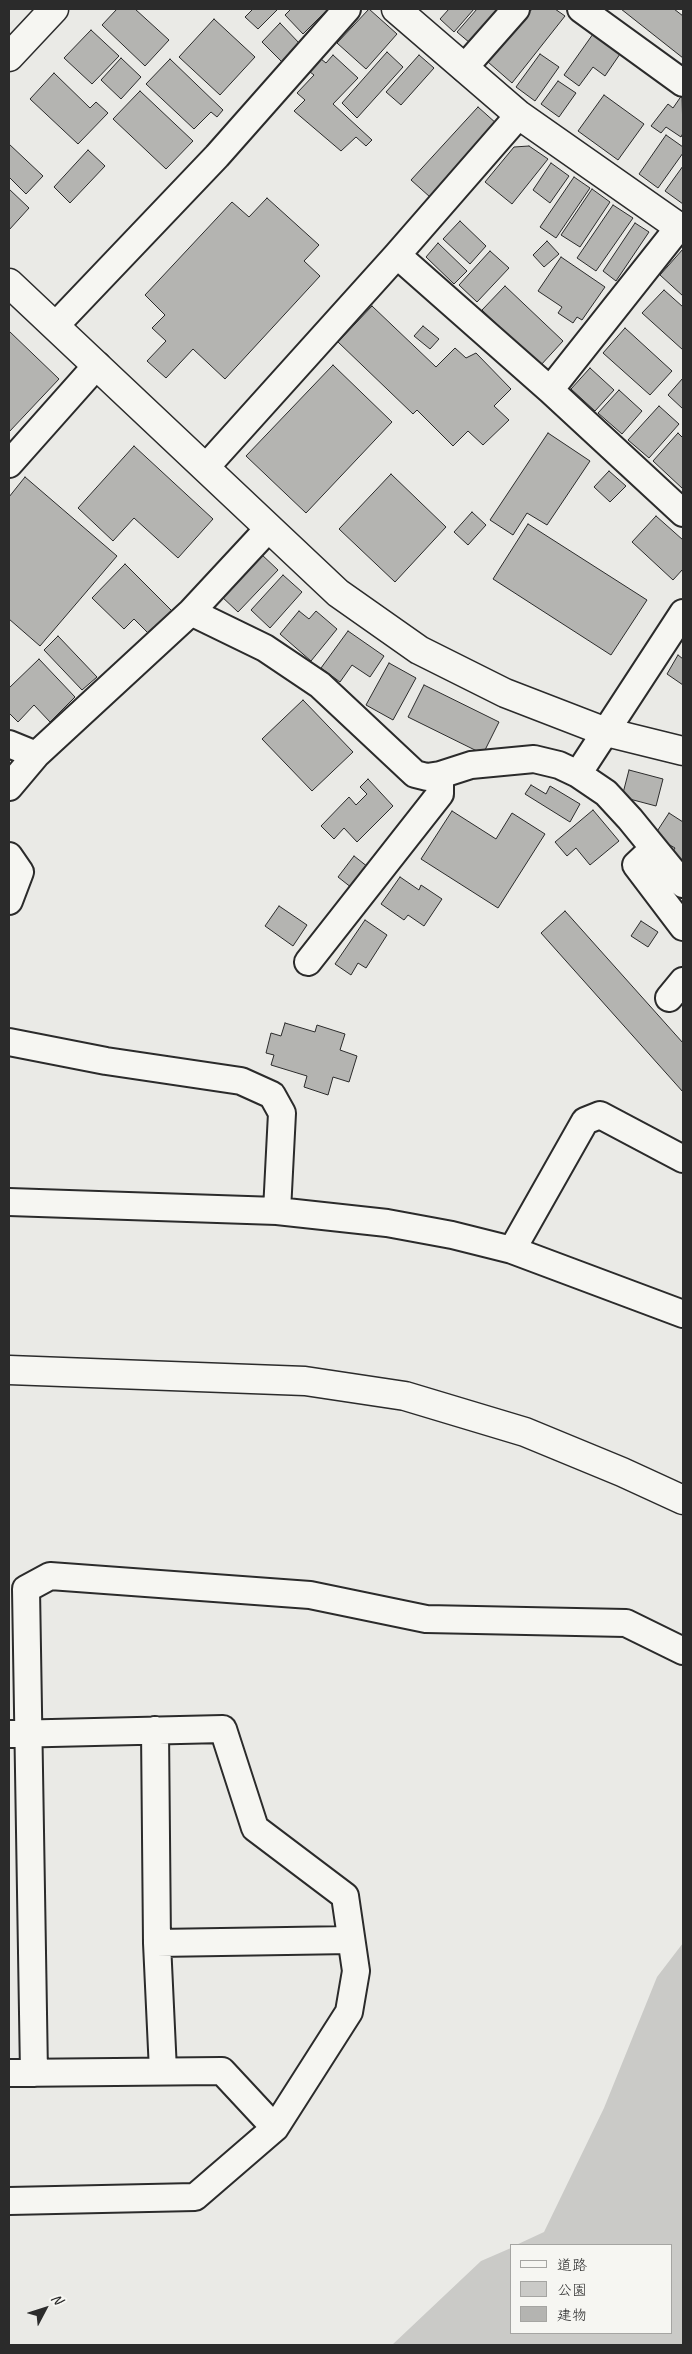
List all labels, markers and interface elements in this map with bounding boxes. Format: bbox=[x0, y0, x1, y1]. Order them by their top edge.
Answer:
legend bbox=[510, 2244, 672, 2334]
text: 道路 bbox=[557, 2256, 587, 2275]
text: 公園 bbox=[557, 2281, 587, 2300]
north arrow bbox=[20, 2284, 70, 2334]
text: N bbox=[48, 2290, 66, 2308]
text: 建物 bbox=[557, 2306, 587, 2325]

